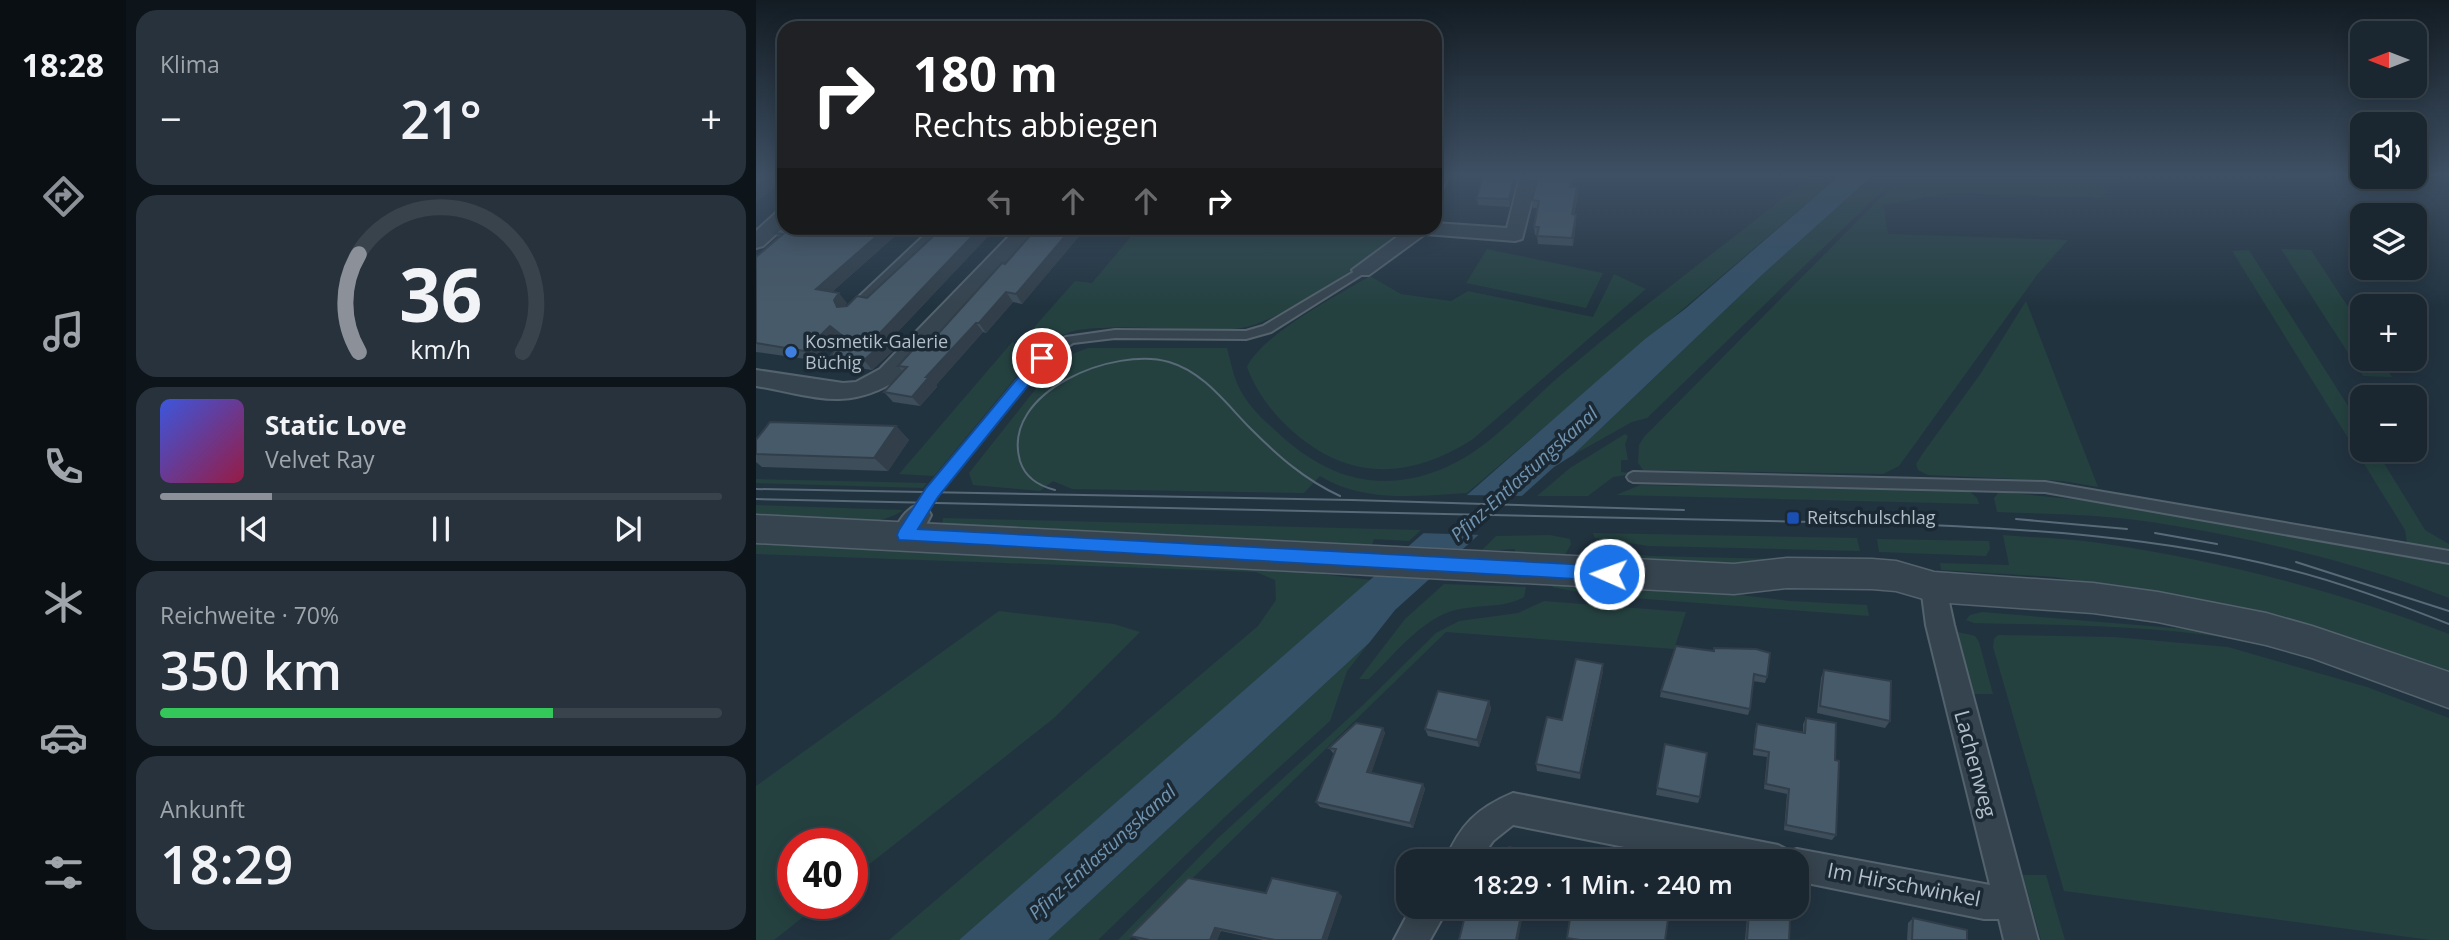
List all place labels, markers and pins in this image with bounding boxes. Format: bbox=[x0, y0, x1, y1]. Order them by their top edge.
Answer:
pin bbox=[1012, 328, 1072, 388]
place label: Kosmetik-Galerie Büchig bbox=[805, 329, 948, 374]
marker: Kosmetik-Galerie Büchig bbox=[783, 344, 799, 360]
place label: Reitschulschlag bbox=[1807, 505, 1936, 529]
marker: Reitschulschlag bbox=[1785, 510, 1801, 526]

